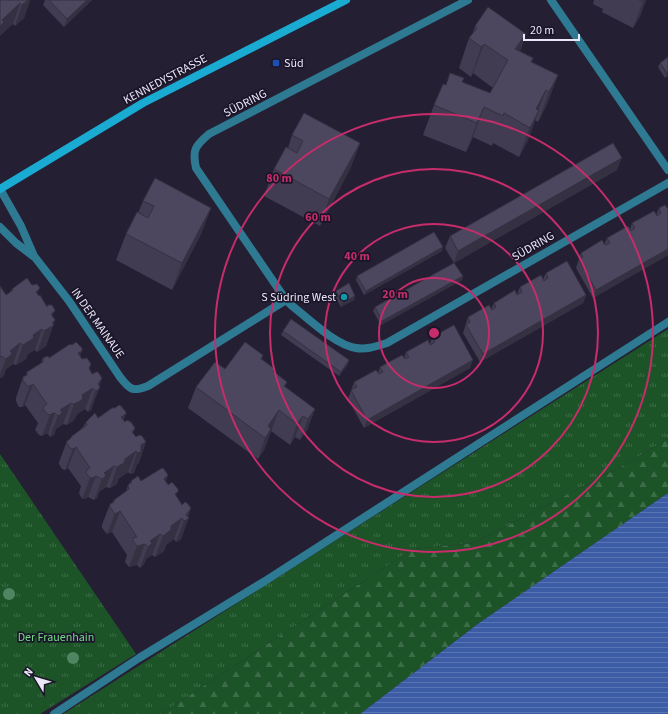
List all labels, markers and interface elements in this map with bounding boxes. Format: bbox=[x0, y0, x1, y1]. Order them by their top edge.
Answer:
scale bar bbox=[524, 16, 579, 42]
text: 20 m bbox=[530, 22, 554, 39]
street label: KENNEDYSTRASSE bbox=[120, 50, 210, 109]
place label: Süd bbox=[284, 55, 304, 72]
marker: Süd bbox=[271, 58, 281, 68]
street label: SÜDRING bbox=[221, 85, 270, 122]
text: 80 m bbox=[266, 170, 292, 187]
text: 60 m bbox=[305, 209, 331, 226]
street label: SÜDRING bbox=[509, 227, 558, 265]
text: 40 m bbox=[344, 248, 370, 265]
street label: IN DER MAINAUE bbox=[67, 284, 128, 362]
text: 20 m bbox=[382, 286, 408, 303]
place label: S Südring West bbox=[261, 289, 336, 306]
marker: S Südring West bbox=[339, 292, 349, 302]
centre of rings bbox=[427, 326, 441, 340]
park label: Der Frauenhain bbox=[18, 629, 94, 646]
north arrow bbox=[16, 658, 56, 698]
text: N bbox=[20, 665, 37, 680]

